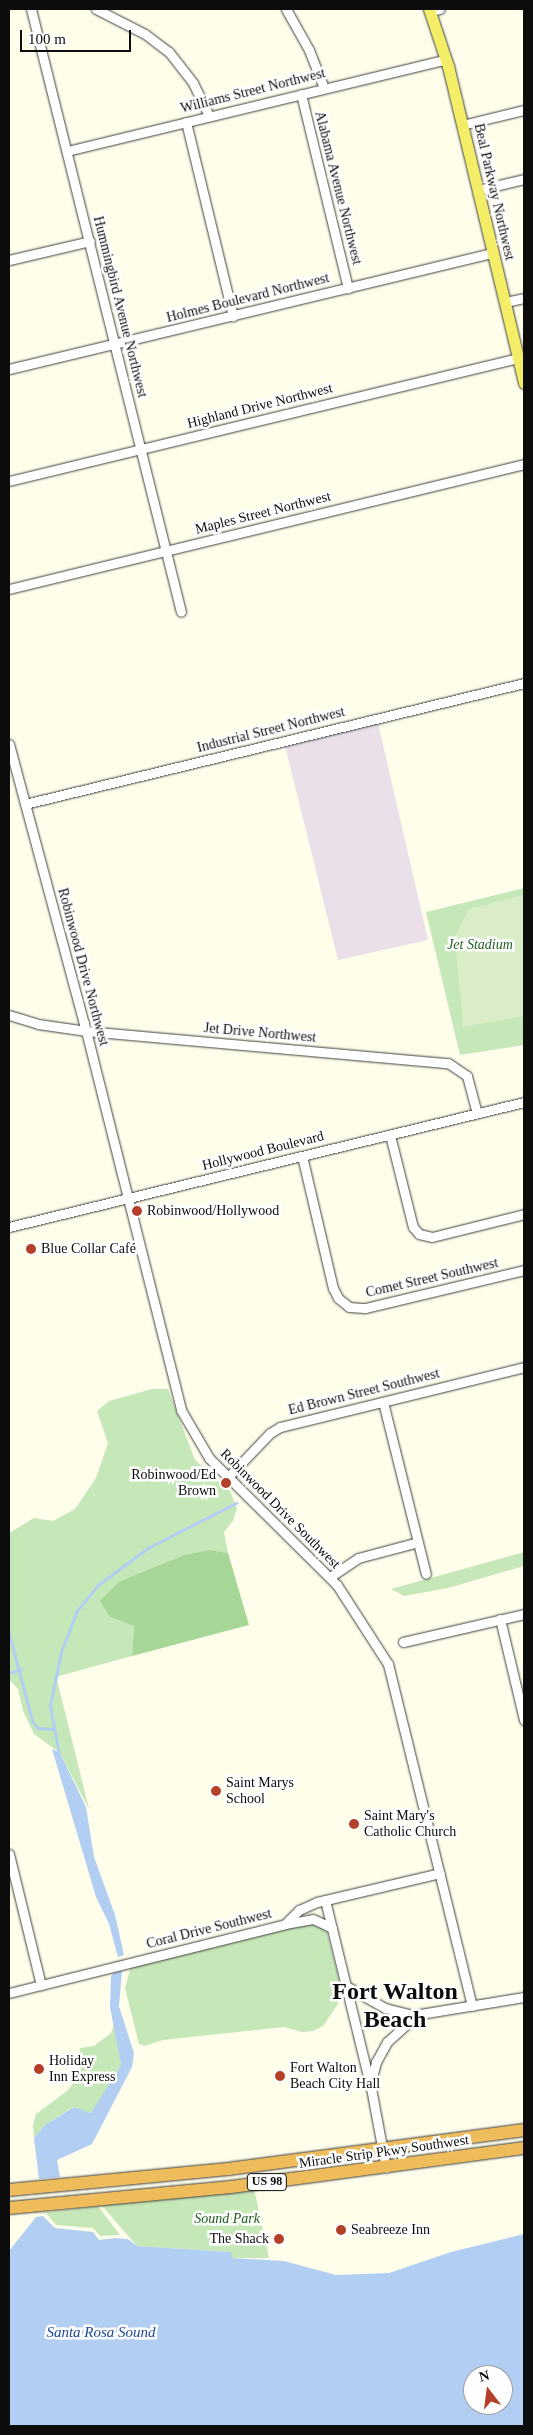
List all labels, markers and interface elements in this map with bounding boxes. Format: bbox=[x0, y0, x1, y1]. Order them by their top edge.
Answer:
scale bar bbox=[22, 20, 134, 52]
text: 100 m bbox=[28, 31, 66, 47]
street label: Williams Street Northwest bbox=[179, 65, 327, 117]
street label: Alabama Avenue Northwest bbox=[311, 109, 365, 267]
street label: Beal Parkway Northwest bbox=[470, 122, 518, 262]
street label: Hummingbird Avenue Northwest bbox=[89, 214, 151, 400]
street label: Holmes Boulevard Northwest bbox=[165, 270, 331, 326]
street label: Highland Drive Northwest bbox=[186, 380, 334, 432]
street label: Maples Street Northwest bbox=[193, 488, 333, 538]
street label: Industrial Street Northwest bbox=[195, 704, 347, 756]
street label: Robinwood Drive Northwest bbox=[54, 886, 112, 1048]
park label: Jet Stadium bbox=[447, 937, 513, 953]
street label: Jet Drive Northwest bbox=[203, 1020, 317, 1046]
street label: Hollywood Boulevard bbox=[200, 1128, 326, 1174]
place label: Robinwood/Hollywood bbox=[147, 1203, 279, 1219]
marker: Robinwood/Hollywood bbox=[131, 1205, 143, 1217]
place label: Blue Collar Café bbox=[41, 1241, 136, 1257]
marker: Blue Collar Café bbox=[25, 1243, 37, 1255]
street label: Comet Street Southwest bbox=[364, 1255, 500, 1301]
street label: Ed Brown Street Southwest bbox=[287, 1365, 441, 1419]
street label: Robinwood Drive Southwest bbox=[217, 1446, 343, 1572]
place label: Robinwood/Ed Brown bbox=[131, 1467, 216, 1500]
marker: Robinwood/Ed Brown bbox=[220, 1477, 232, 1489]
place label: Saint Marys School bbox=[226, 1775, 294, 1808]
marker: Saint Marys School bbox=[210, 1785, 222, 1797]
place label: Saint Mary's Catholic Church bbox=[364, 1808, 456, 1840]
marker: Saint Mary's Catholic Church bbox=[348, 1818, 360, 1830]
street label: Coral Drive Southwest bbox=[145, 1905, 273, 1953]
district label: Fort Walton Beach bbox=[332, 1978, 458, 2034]
place label: Holiday Inn Express bbox=[49, 2053, 115, 2086]
place label: Fort Walton Beach City Hall bbox=[290, 2060, 380, 2092]
marker: Holiday Inn Express bbox=[33, 2063, 45, 2075]
marker: Fort Walton Beach City Hall bbox=[274, 2070, 286, 2082]
street label: Miracle Strip Pkwy Southwest bbox=[298, 2132, 470, 2172]
road number: US 98 bbox=[246, 2172, 288, 2192]
park label: Sound Park bbox=[194, 2211, 260, 2227]
place label: Seabreeze Inn bbox=[351, 2222, 430, 2238]
marker: Seabreeze Inn bbox=[335, 2224, 347, 2236]
place label: The Shack bbox=[210, 2231, 269, 2247]
marker: The Shack bbox=[273, 2233, 285, 2245]
water label: Santa Rosa Sound bbox=[46, 2324, 156, 2342]
north arrow bbox=[463, 2365, 513, 2415]
text: N bbox=[477, 2367, 491, 2385]

